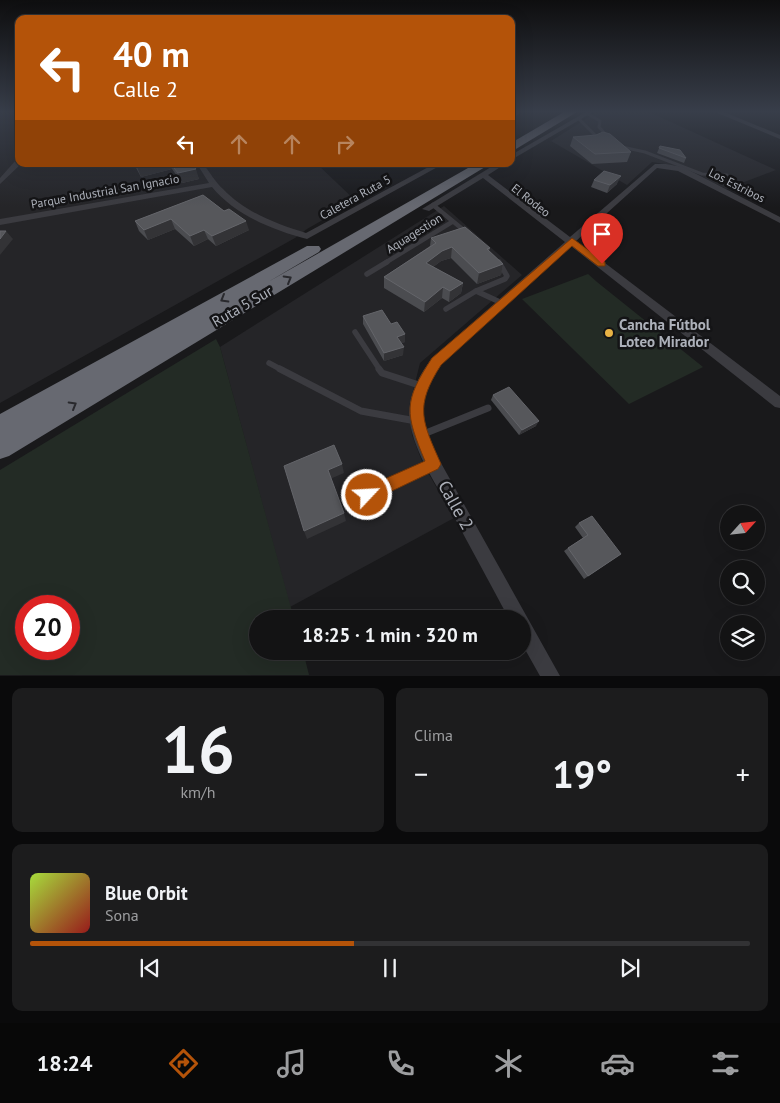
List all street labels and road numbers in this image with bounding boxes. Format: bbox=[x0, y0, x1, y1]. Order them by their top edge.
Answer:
street label: Los Estribos bbox=[706, 164, 768, 206]
street label: Parque Industrial San Ignacio bbox=[30, 171, 180, 211]
street label: Caletera Ruta 5 bbox=[317, 171, 393, 223]
street label: El Rodeo bbox=[509, 180, 553, 220]
street label: Aquagestion bbox=[383, 210, 445, 256]
street label: Ruta 5 Sur bbox=[208, 281, 276, 331]
street label: Calle 2 bbox=[433, 476, 479, 534]

